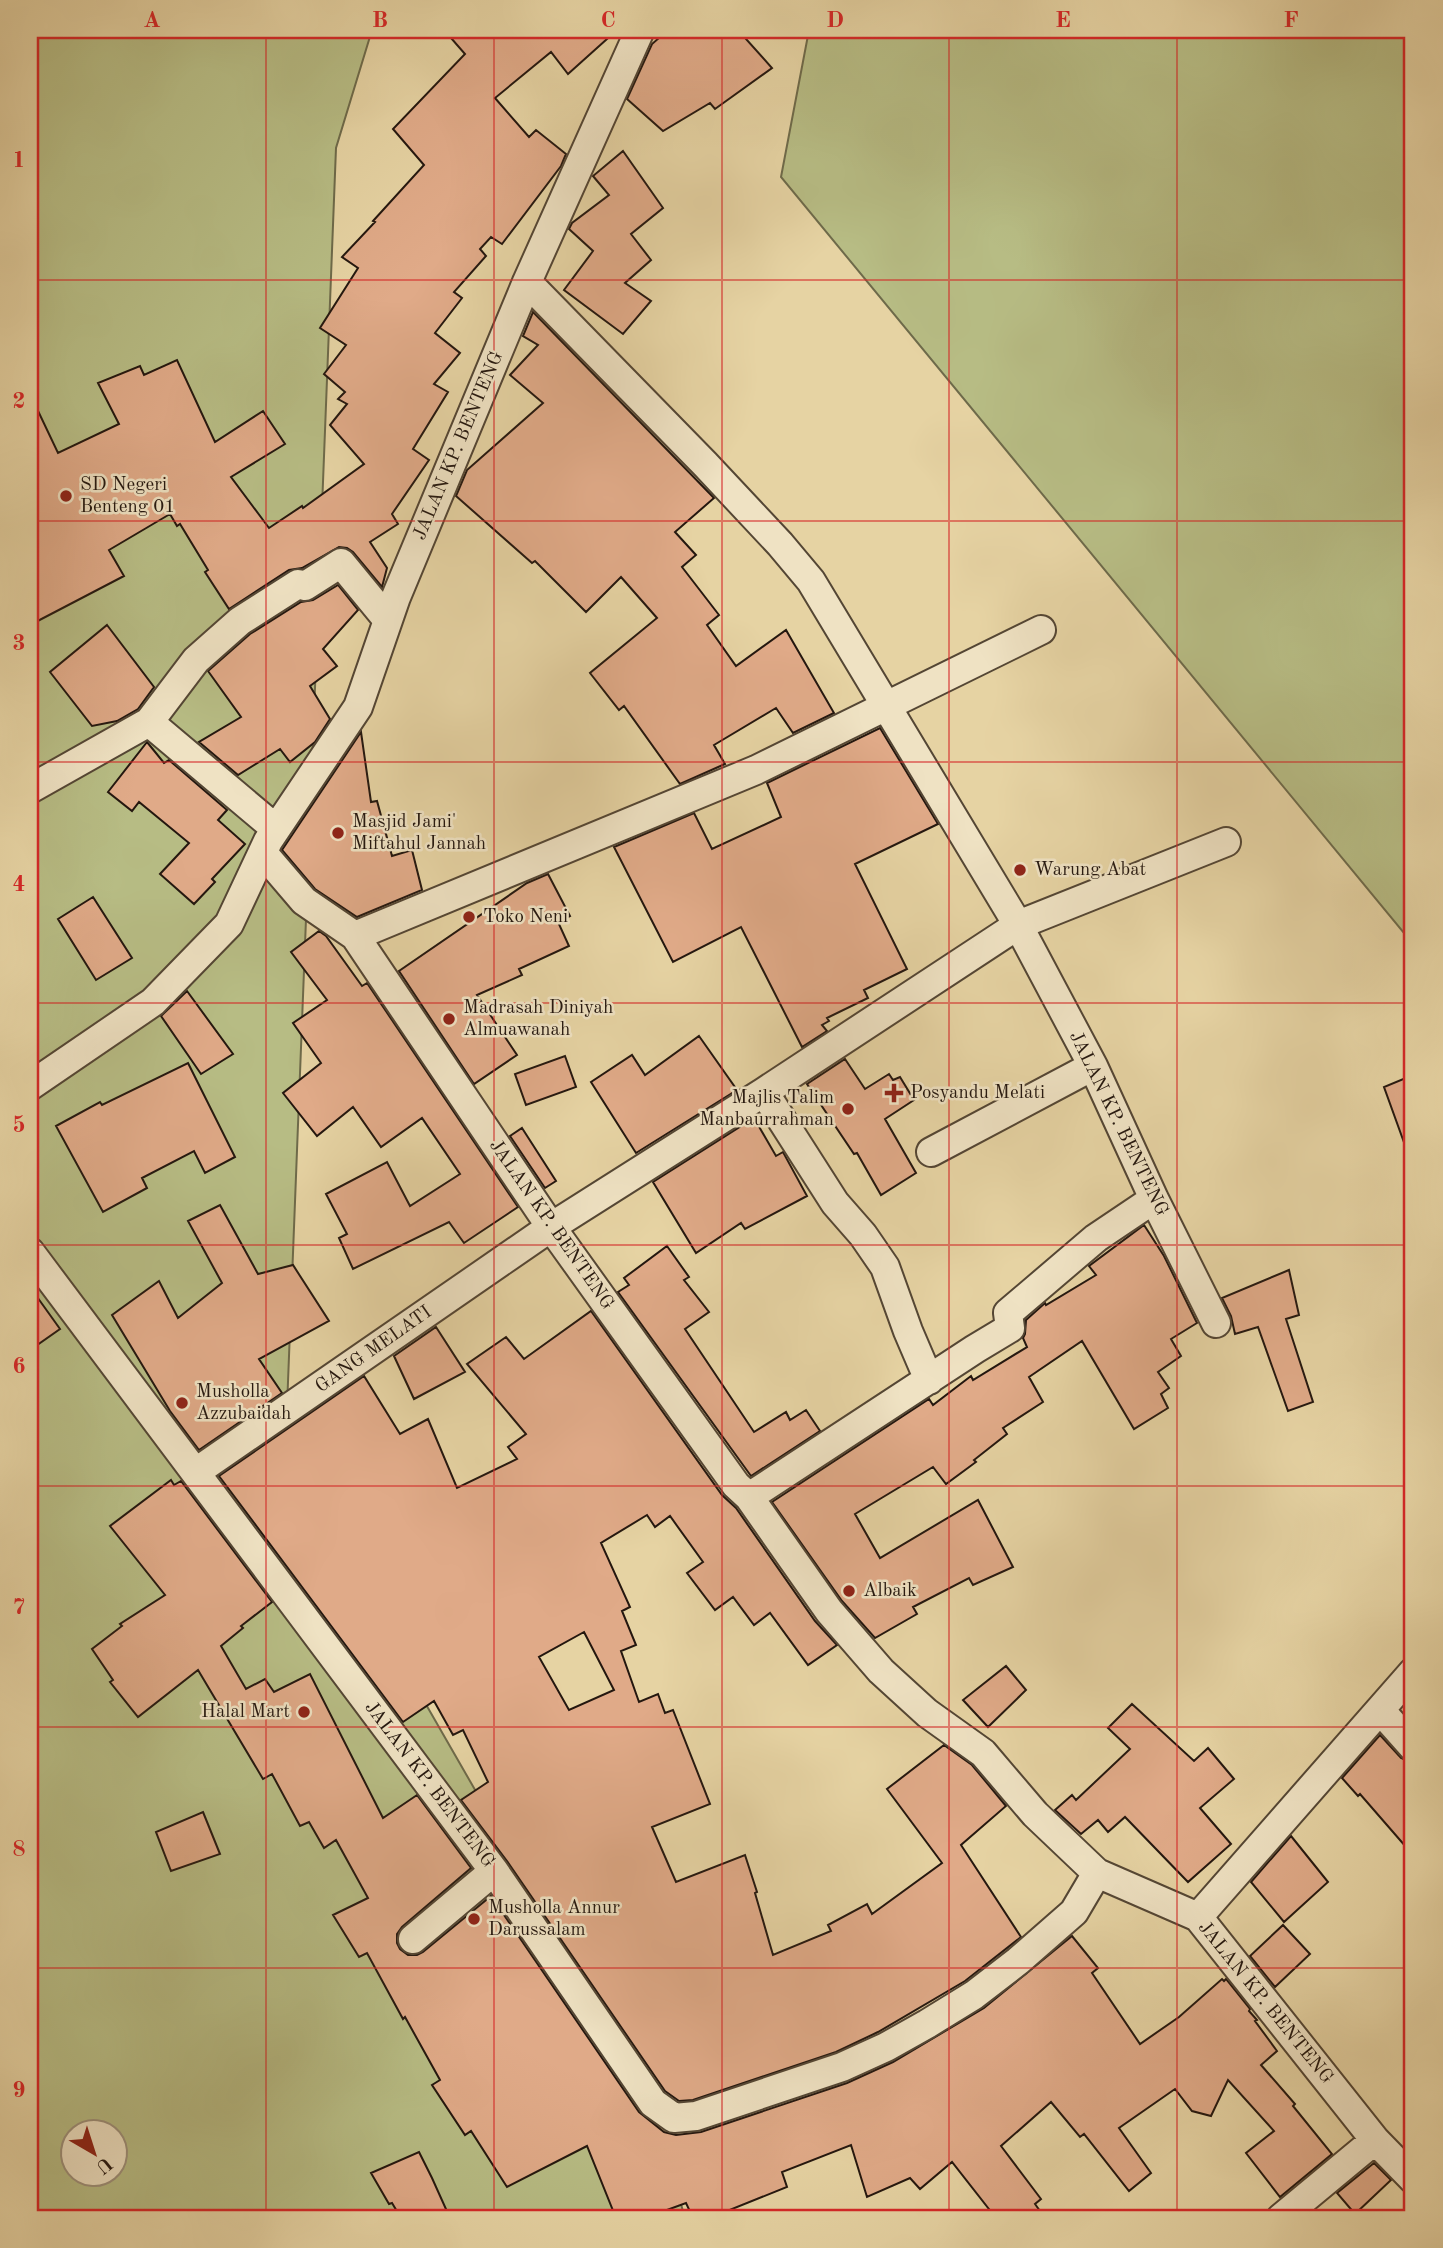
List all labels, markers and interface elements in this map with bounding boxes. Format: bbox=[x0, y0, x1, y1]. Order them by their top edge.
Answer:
text: A bbox=[143, 9, 161, 32]
text: B bbox=[372, 9, 388, 32]
text: C bbox=[600, 9, 616, 32]
text: D bbox=[826, 9, 844, 32]
text: E bbox=[1055, 9, 1071, 32]
text: F bbox=[1283, 9, 1299, 32]
text: 1 bbox=[12, 149, 26, 172]
street label: JALAN KP. BENTENG bbox=[411, 349, 507, 543]
text: 2 bbox=[12, 390, 26, 413]
place label: SD Negeri Benteng 01 bbox=[80, 476, 175, 517]
marker: SD Negeri Benteng 01 bbox=[58, 488, 74, 504]
text: 3 bbox=[12, 632, 26, 655]
place label: Masjid Jami' Miftahul Jannah bbox=[352, 813, 486, 854]
marker: Masjid Jami' Miftahul Jannah bbox=[330, 825, 346, 841]
place label: Warung Abat bbox=[1034, 861, 1146, 880]
marker: Warung Abat bbox=[1012, 862, 1028, 878]
text: 4 bbox=[12, 873, 26, 896]
place label: Toko Neni bbox=[483, 908, 568, 927]
marker: Toko Neni bbox=[461, 909, 477, 925]
place label: Madrasah Diniyah Almuawanah bbox=[463, 999, 613, 1040]
marker: Madrasah Diniyah Almuawanah bbox=[441, 1011, 457, 1027]
street label: JALAN KP. BENTENG bbox=[1065, 1029, 1171, 1220]
marker: Posyandu Melati bbox=[884, 1083, 904, 1103]
place label: Posyandu Melati bbox=[910, 1084, 1045, 1103]
place label: Majlis Talim Manbaurrahman bbox=[699, 1089, 834, 1130]
marker: Majlis Talim Manbaurrahman bbox=[840, 1101, 856, 1117]
text: 5 bbox=[12, 1114, 26, 1137]
street label: JALAN KP. BENTENG bbox=[485, 1137, 617, 1314]
street label: GANG MELATI bbox=[312, 1303, 436, 1397]
text: 6 bbox=[12, 1355, 26, 1378]
place label: Musholla Azzubaidah bbox=[196, 1383, 291, 1424]
marker: Musholla Azzubaidah bbox=[174, 1395, 190, 1411]
place label: Albaik bbox=[863, 1582, 917, 1601]
marker: Albaik bbox=[841, 1583, 857, 1599]
text: 7 bbox=[12, 1596, 26, 1619]
street label: JALAN KP. BENTENG bbox=[360, 1698, 498, 1872]
place label: Halal Mart bbox=[201, 1703, 290, 1722]
marker: Halal Mart bbox=[296, 1704, 312, 1720]
text: 8 bbox=[12, 1838, 26, 1861]
place label: Musholla Annur Darussalam bbox=[488, 1899, 620, 1940]
marker: Musholla Annur Darussalam bbox=[466, 1911, 482, 1927]
street label: JALAN KP. BENTENG bbox=[1194, 1918, 1336, 2088]
text: 9 bbox=[12, 2079, 26, 2102]
north arrow bbox=[60, 2118, 130, 2188]
text: U bbox=[91, 2152, 115, 2176]

